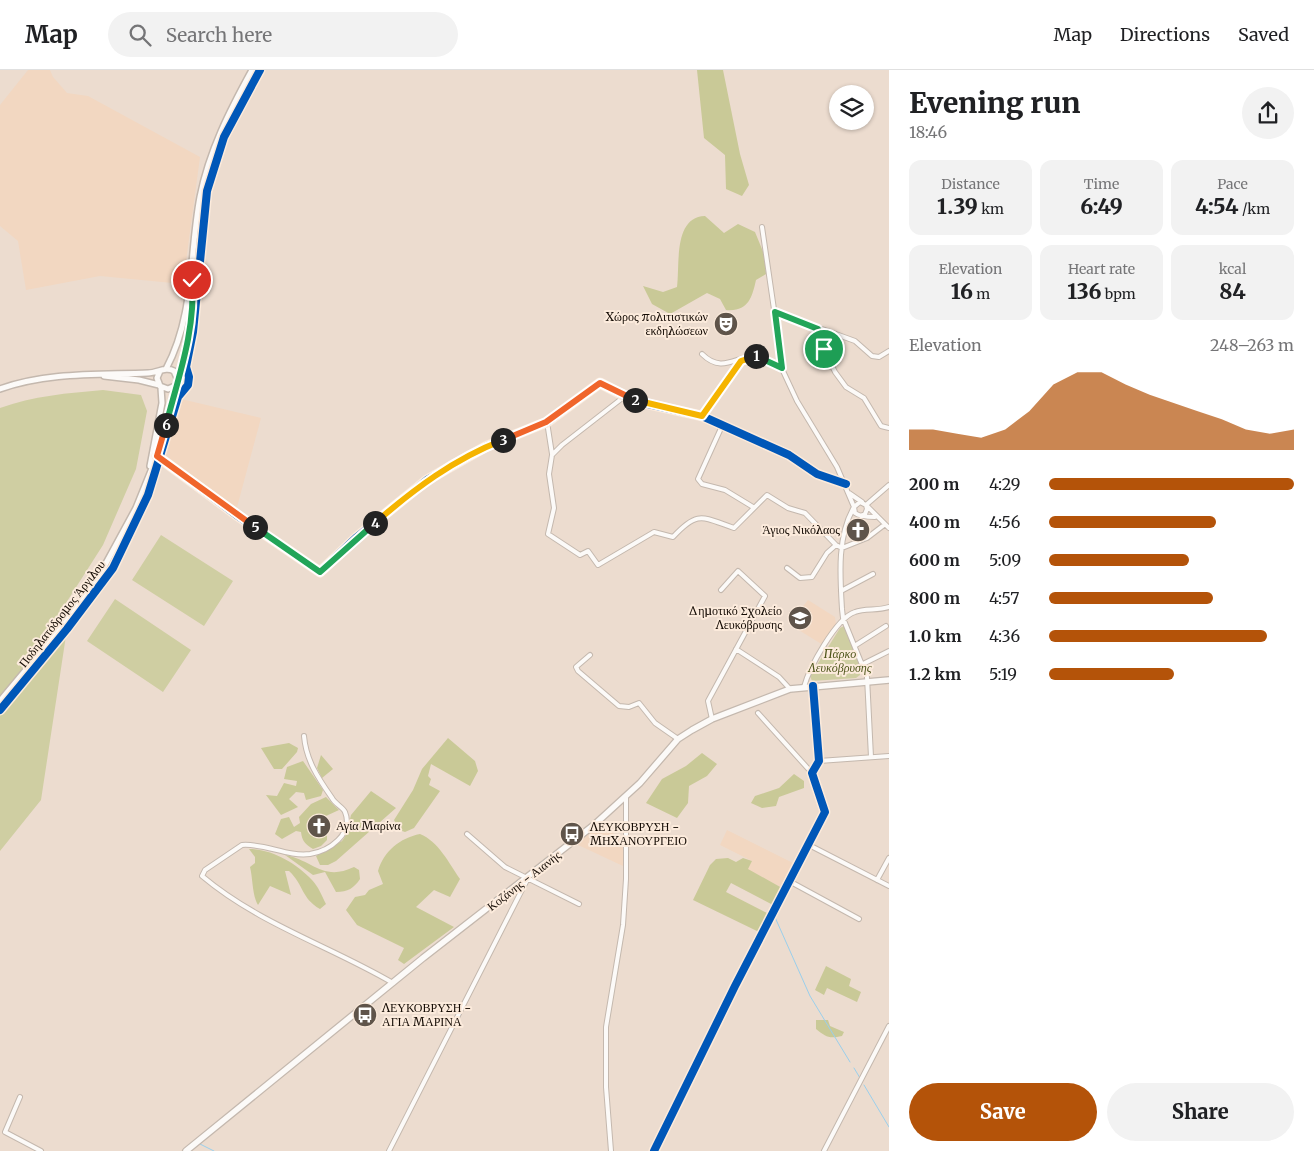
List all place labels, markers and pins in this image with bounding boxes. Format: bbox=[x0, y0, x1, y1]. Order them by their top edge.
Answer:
pin bbox=[171, 259, 213, 301]
place label: Χώρος πολιτιστικών εκδηλώσεων bbox=[605, 309, 709, 338]
theatre icon: Χώρος πολιτιστικών εκδηλώσεων bbox=[713, 311, 739, 337]
pin bbox=[803, 328, 845, 370]
pin: 1 bbox=[744, 344, 768, 368]
pin: 2 bbox=[622, 388, 648, 412]
pin: 6 bbox=[154, 412, 178, 438]
pin: 3 bbox=[490, 428, 516, 452]
pin: 4 bbox=[362, 510, 388, 536]
pin: 5 bbox=[242, 514, 268, 540]
church icon: Άγιος Νικόλαος bbox=[845, 517, 871, 543]
place label: Άγιος Νικόλαος bbox=[762, 522, 840, 537]
place label: Δημοτικό Σχολείο Λευκόβρυσης bbox=[688, 603, 782, 632]
school or university icon: Δημοτικό Σχολείο Λευκόβρυσης bbox=[787, 605, 813, 631]
church icon: Αγία Μαρίνα bbox=[306, 813, 332, 839]
place label: Αγία Μαρίνα bbox=[336, 818, 401, 833]
place label: ΛΕΥΚΟΒΡΥΣΗ - ΜΗΧΑΝΟΥΡΓΕΙΟ bbox=[589, 819, 687, 848]
bus stop icon: ΛΕΥΚΟΒΡΥΣΗ - ΜΗΧΑΝΟΥΡΓΕΙΟ bbox=[559, 821, 585, 847]
place label: ΛΕΥΚΟΒΡΥΣΗ - ΑΓΙΑ ΜΑΡΙΝΑ bbox=[381, 1000, 471, 1029]
bus stop icon: ΛΕΥΚΟΒΡΥΣΗ - ΑΓΙΑ ΜΑΡΙΝΑ bbox=[352, 1002, 378, 1028]

